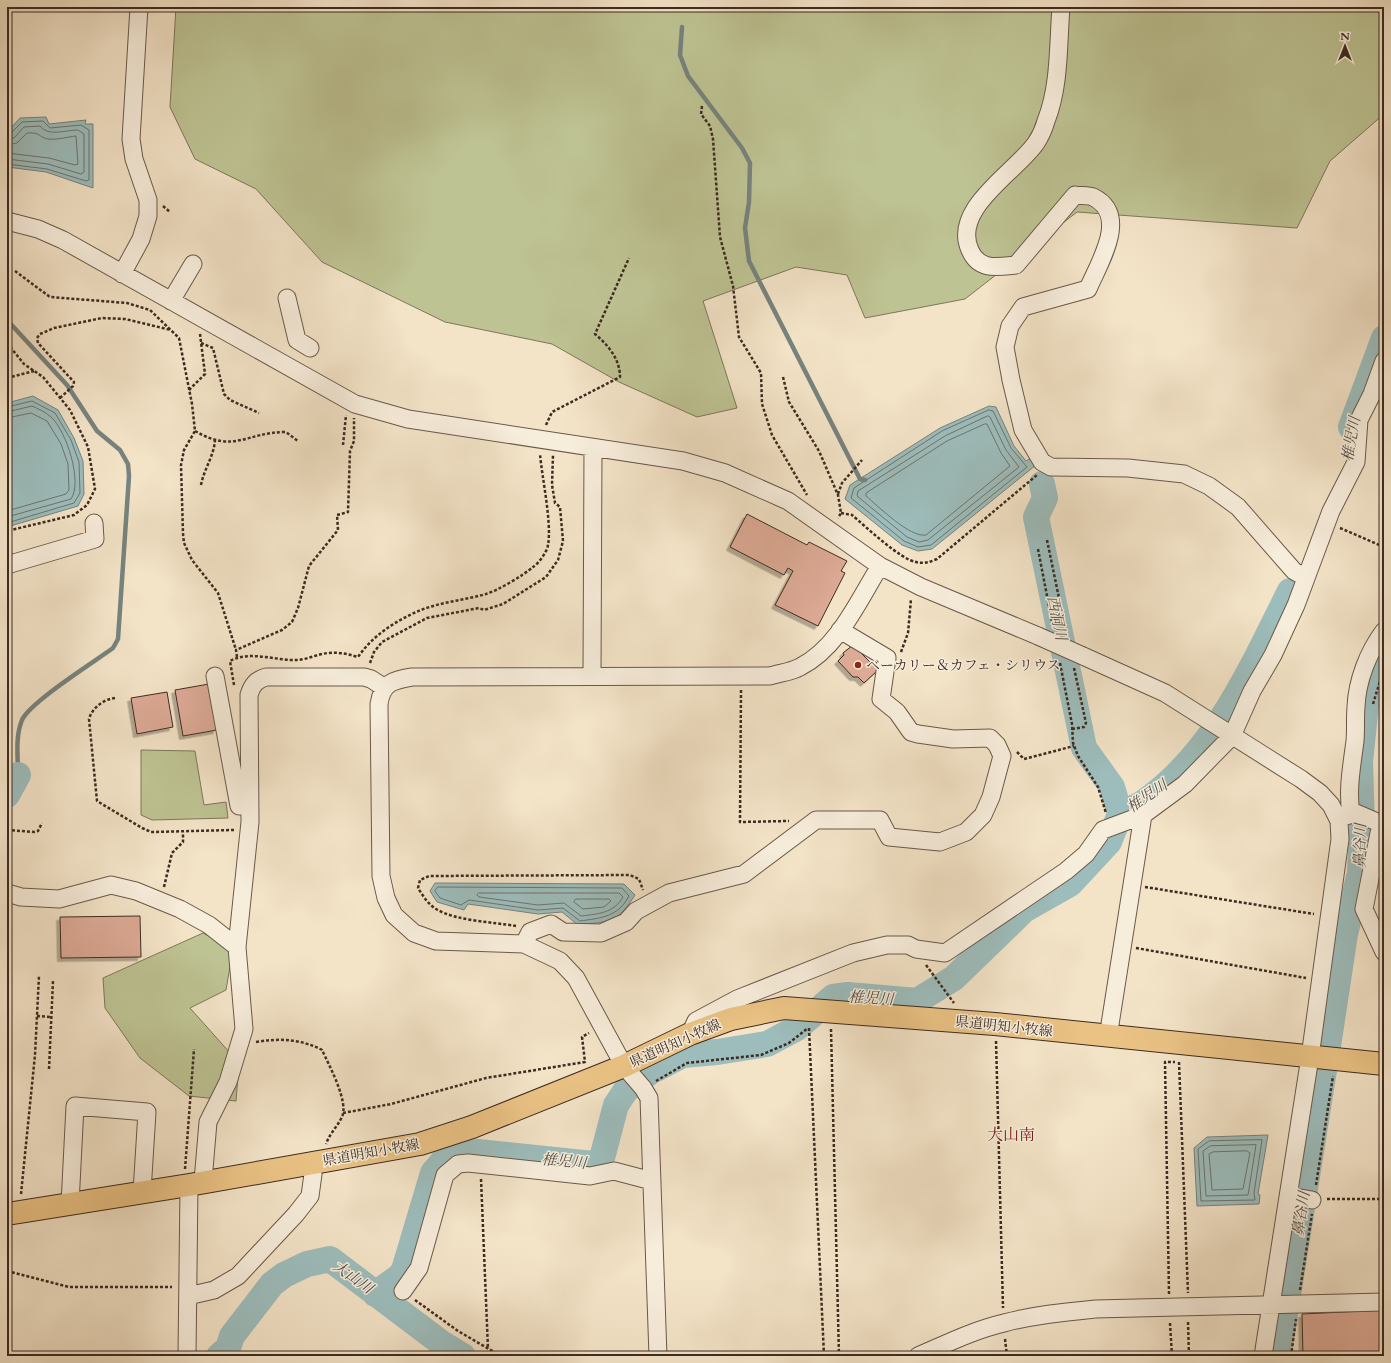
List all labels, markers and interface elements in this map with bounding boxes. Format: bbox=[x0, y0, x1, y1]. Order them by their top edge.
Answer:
north arrow bbox=[1325, 26, 1365, 66]
text: N bbox=[1340, 29, 1350, 44]
water label: 椎児川 bbox=[1337, 413, 1365, 463]
water label: 西洞川 bbox=[1043, 594, 1072, 644]
place label: ベーカリー＆カフェ・シリウス bbox=[866, 656, 1061, 675]
marker: ベーカリー＆カフェ・シリウス bbox=[853, 660, 863, 670]
water label: 椎児川 bbox=[1123, 774, 1173, 817]
water label: 鼻谷川 bbox=[1350, 821, 1370, 869]
water label: 椎児川 bbox=[848, 987, 896, 1009]
street label: 県道明知小牧線 bbox=[954, 1012, 1054, 1041]
street label: 県道明知小牧線 bbox=[627, 1015, 724, 1072]
district label: 大山南 bbox=[987, 1124, 1035, 1146]
street label: 県道明知小牧線 bbox=[321, 1135, 421, 1170]
water label: 椎児川 bbox=[541, 1149, 589, 1173]
water label: 鼻谷川 bbox=[1288, 1188, 1315, 1238]
water label: 大山川 bbox=[329, 1256, 379, 1299]

